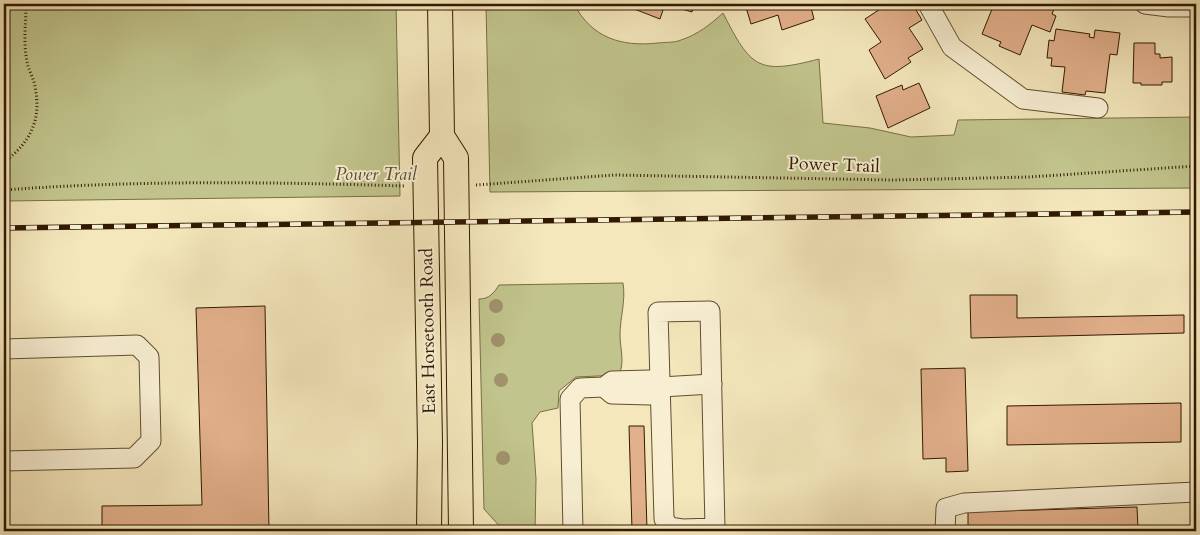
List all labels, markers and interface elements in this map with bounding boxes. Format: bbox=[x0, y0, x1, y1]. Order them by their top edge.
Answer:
street label: Power Trail bbox=[788, 151, 881, 179]
park label: Power Trail bbox=[335, 162, 418, 187]
street label: East Horsetooth Road bbox=[414, 247, 442, 414]

